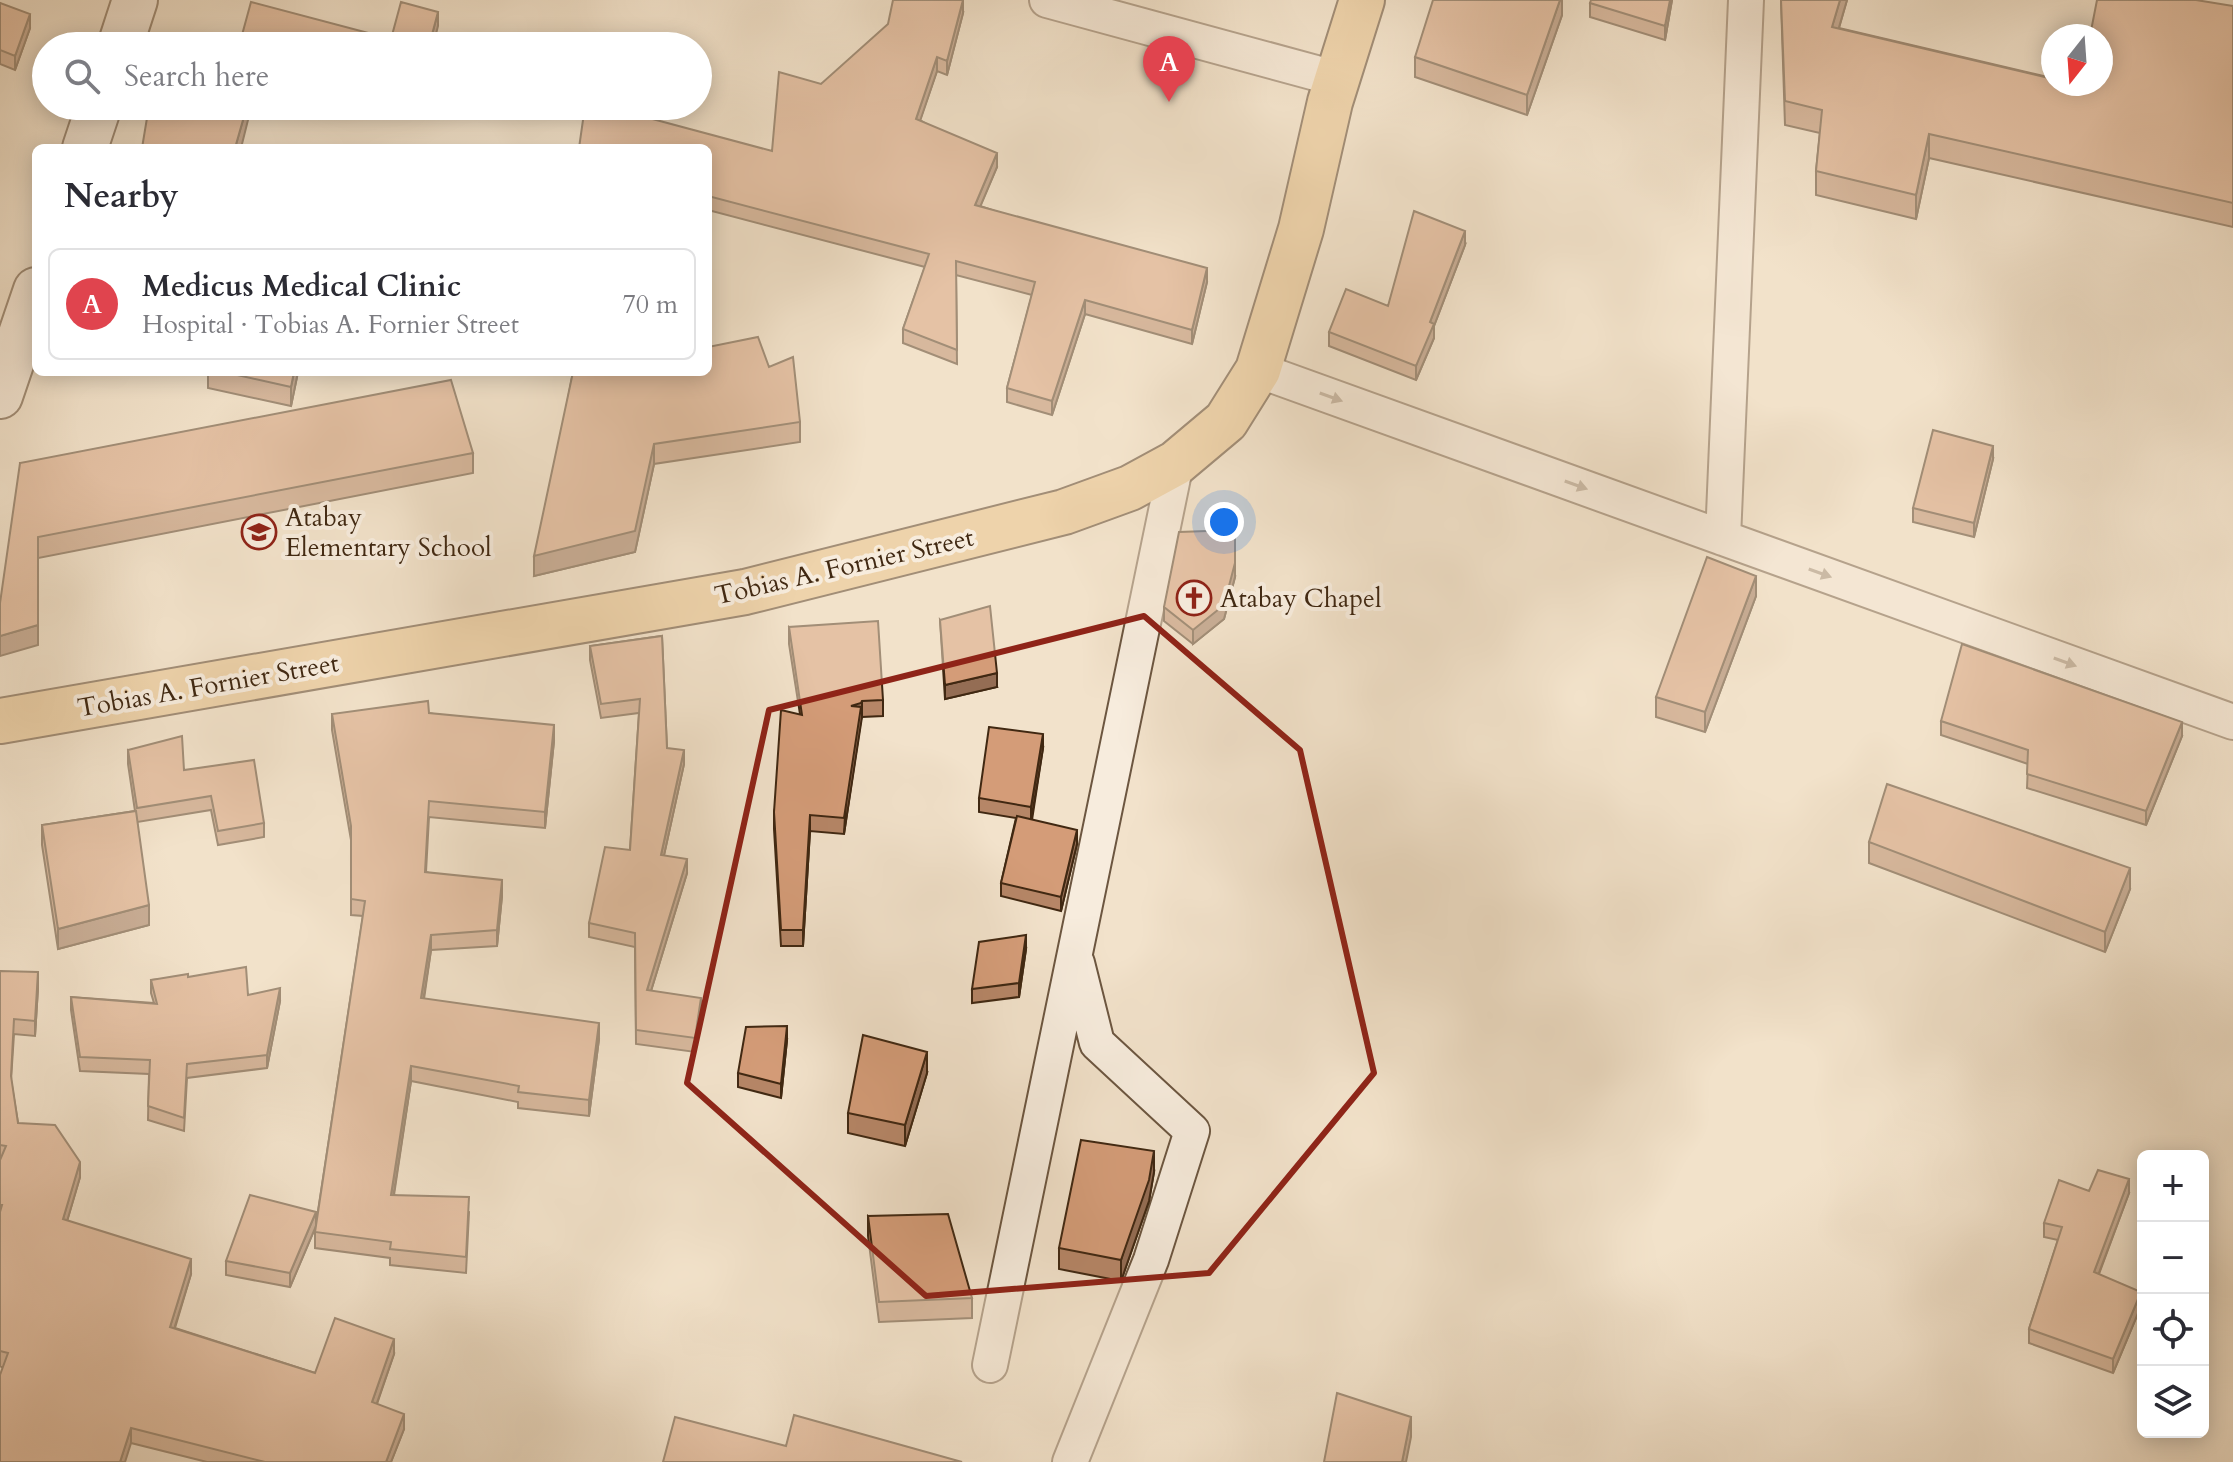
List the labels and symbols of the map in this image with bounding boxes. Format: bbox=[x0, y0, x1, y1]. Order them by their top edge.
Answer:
north arrow bbox=[2041, 24, 2113, 96]
pin: A bbox=[1143, 36, 1195, 102]
one-way arrow bbox=[1319, 391, 1343, 403]
one-way arrow bbox=[1564, 479, 1588, 492]
place label: Atabay Elementary School bbox=[285, 500, 492, 565]
your location bbox=[1204, 502, 1244, 542]
school or university icon: Atabay Elementary School bbox=[240, 513, 278, 551]
street label: Tobias A. Fornier Street bbox=[711, 520, 977, 613]
one-way arrow bbox=[1808, 567, 1832, 580]
church icon: Atabay Chapel bbox=[1175, 579, 1213, 617]
place label: Atabay Chapel bbox=[1220, 581, 1382, 616]
street label: Tobias A. Fornier Street bbox=[75, 645, 341, 726]
one-way arrow bbox=[2053, 656, 2077, 668]

